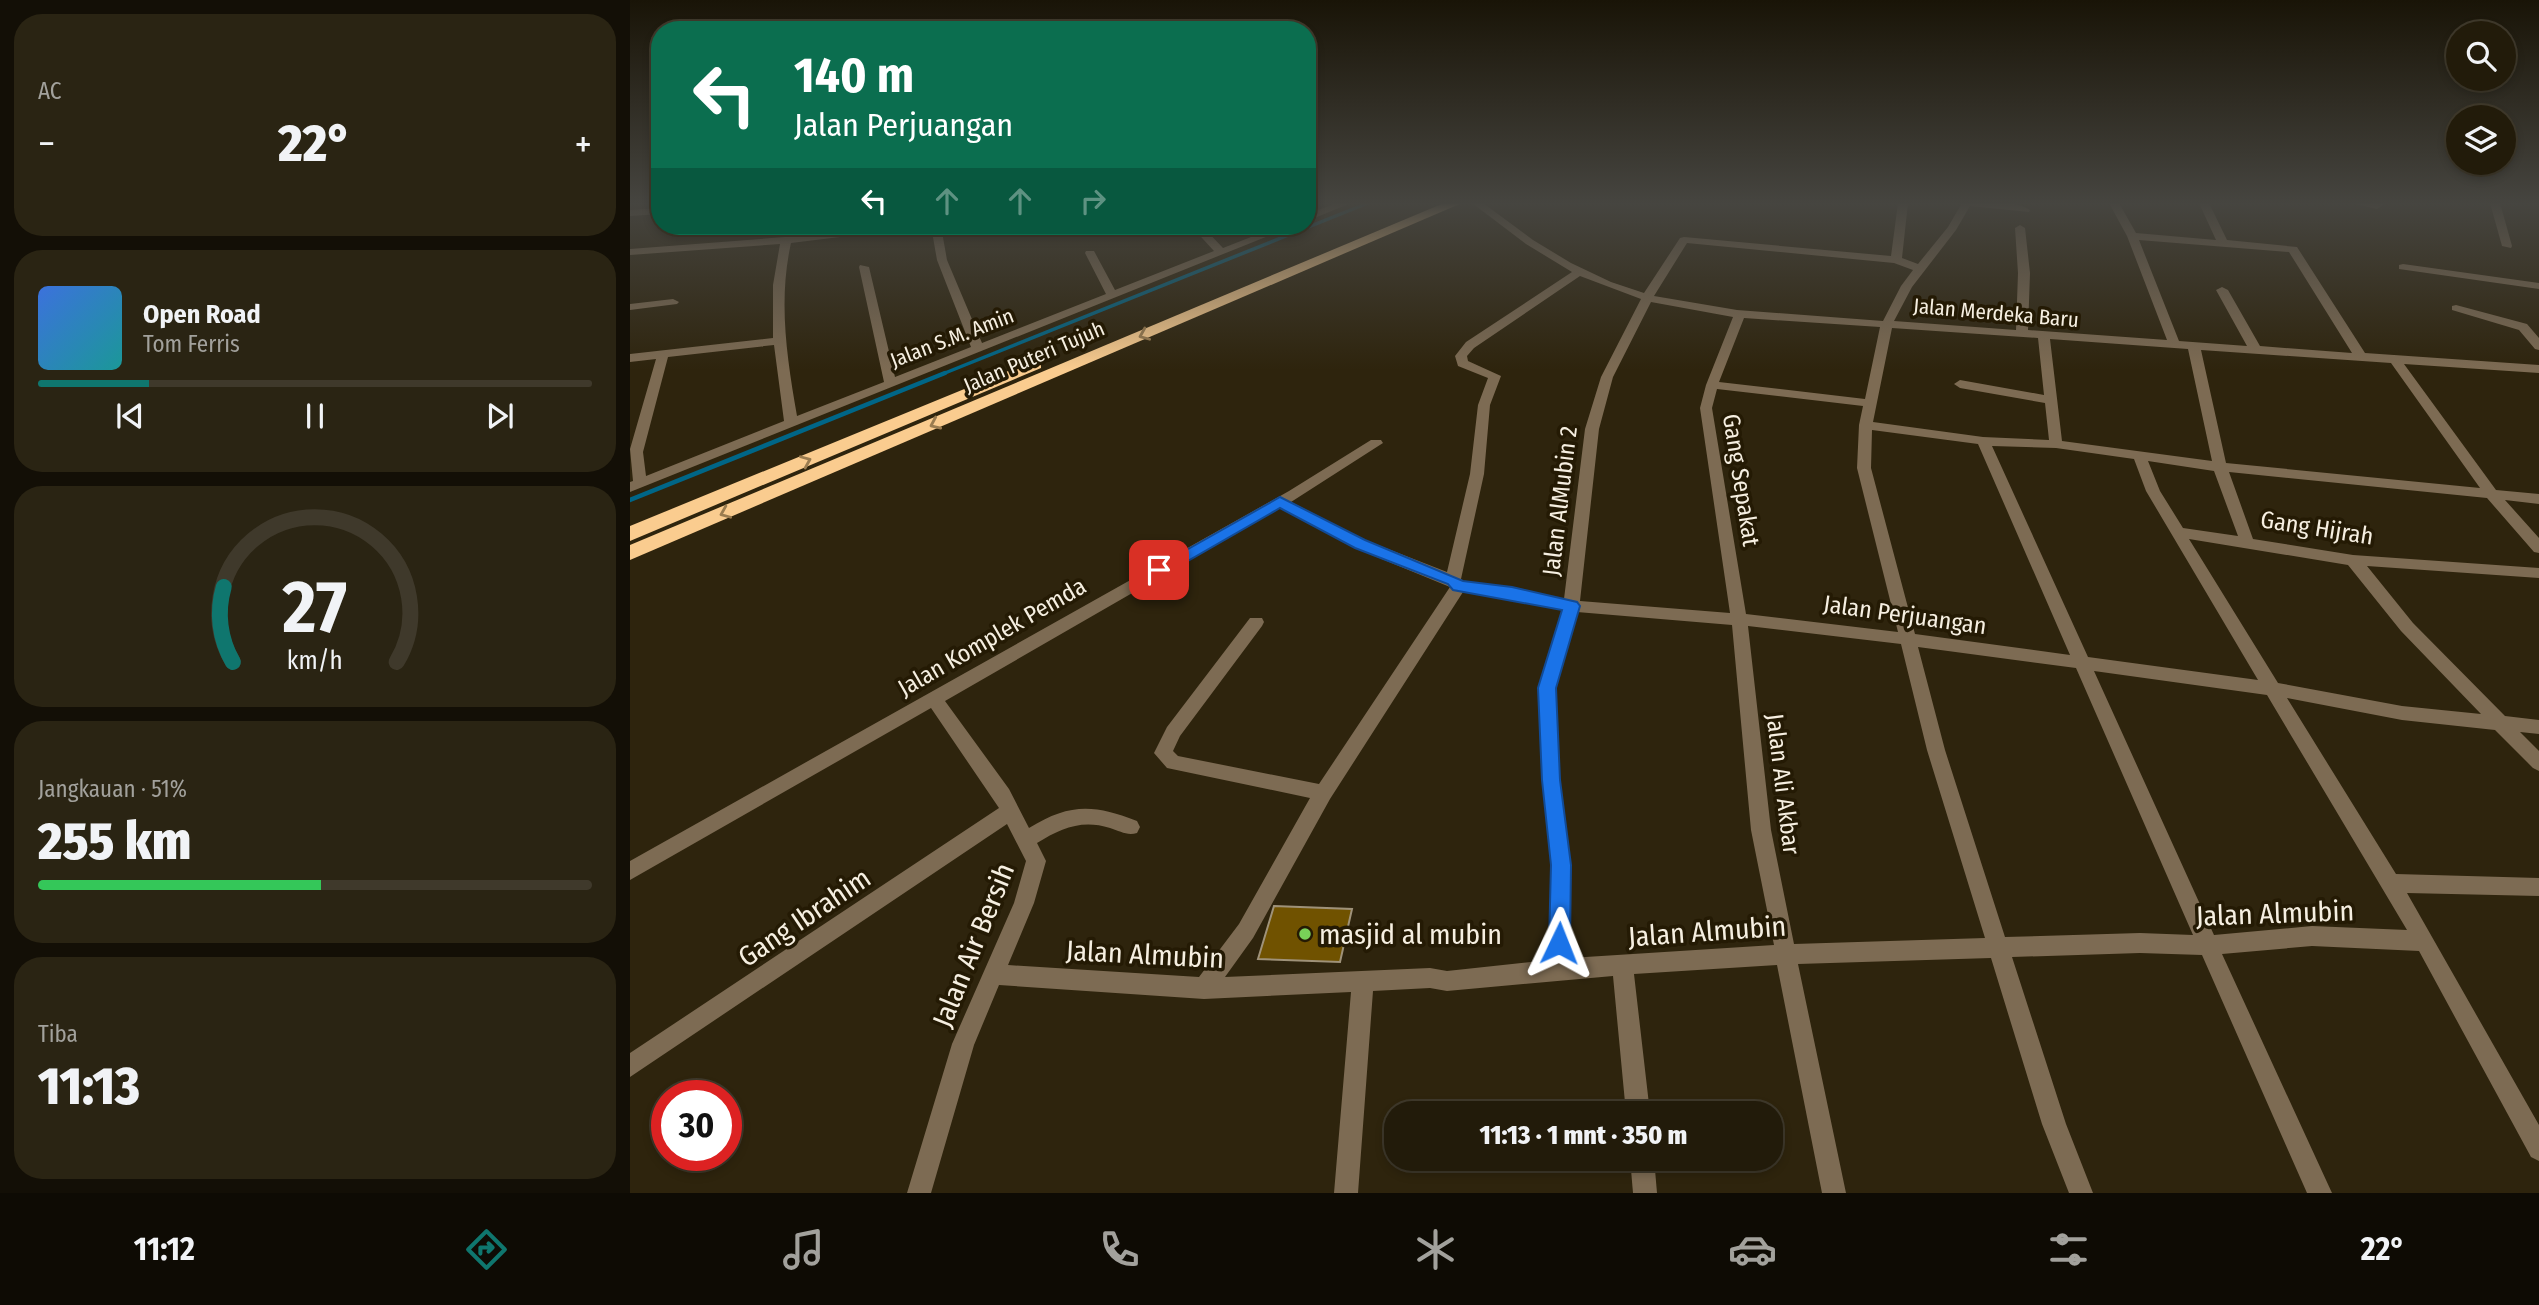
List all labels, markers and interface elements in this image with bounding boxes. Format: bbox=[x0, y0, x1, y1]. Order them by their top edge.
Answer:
map controls bbox=[2446, 21, 2516, 175]
button: search bbox=[2446, 21, 2516, 91]
text: 140 m bbox=[794, 46, 914, 105]
icon: left bbox=[679, 49, 770, 140]
text: AC bbox=[38, 77, 62, 105]
button: layers bbox=[2446, 105, 2516, 175]
text: Jalan Perjuangan bbox=[794, 106, 1013, 144]
text: 22° bbox=[278, 112, 352, 175]
text: − bbox=[38, 121, 55, 167]
text: + bbox=[575, 121, 592, 167]
icon: left bbox=[855, 182, 893, 220]
icon: ahead bbox=[928, 182, 966, 220]
icon: ahead bbox=[1001, 182, 1039, 220]
icon: right bbox=[1074, 182, 1112, 220]
street label: Jalan Merdeka Baru bbox=[1912, 293, 2080, 333]
text: Open Road bbox=[143, 299, 261, 330]
street label: Jalan S.M. Amin bbox=[887, 303, 1017, 373]
street label: Jalan Puteri Tujuh bbox=[960, 316, 1108, 398]
one-way arrow bbox=[1139, 327, 1152, 341]
text: Tom Ferris bbox=[143, 330, 240, 358]
icon: previous bbox=[111, 397, 149, 435]
icon: pause bbox=[296, 397, 334, 435]
icon: next bbox=[481, 397, 519, 435]
street label: Gang Sepakat bbox=[1717, 412, 1765, 548]
one-way arrow bbox=[930, 416, 942, 430]
street label: Jalan AlMubin 2 bbox=[1537, 425, 1583, 577]
one-way arrow bbox=[799, 455, 811, 469]
one-way arrow bbox=[720, 504, 732, 518]
street label: Gang Hijrah bbox=[2259, 505, 2375, 551]
pin bbox=[1129, 540, 1189, 600]
icon: arrive bbox=[1140, 551, 1178, 589]
text: 27 bbox=[282, 565, 347, 652]
street label: Jalan Komplek Pemda bbox=[893, 572, 1091, 702]
street label: Jalan Perjuangan bbox=[1822, 590, 1988, 640]
text: km/h bbox=[287, 646, 343, 676]
street label: Jalan Ali Akbar bbox=[1760, 712, 1806, 857]
text: Jangkauan · 51% bbox=[38, 775, 187, 803]
text: 255 km bbox=[38, 810, 191, 873]
street label: Jalan Air Bersih bbox=[926, 858, 1021, 1032]
street label: Gang Ibrahim bbox=[732, 861, 877, 974]
street label: Jalan Almubin bbox=[2195, 894, 2355, 933]
position arrow bbox=[1522, 906, 1596, 980]
street label: Jalan Almubin bbox=[1627, 910, 1787, 953]
place label: masjid al mubin bbox=[1319, 918, 1502, 951]
marker: masjid al mubin bbox=[1297, 926, 1313, 942]
street label: Jalan Almubin bbox=[1065, 934, 1225, 975]
text: Tiba bbox=[38, 1020, 78, 1048]
text: 11:13 bbox=[38, 1055, 140, 1118]
speed limit sign: 30 bbox=[651, 1080, 742, 1171]
text: 11:13 · 1 mnt · 350 m bbox=[1480, 1120, 1687, 1151]
icon: directions bbox=[462, 1225, 511, 1274]
icon: music bbox=[779, 1225, 828, 1274]
icon: phone bbox=[1095, 1225, 1144, 1274]
icon: climate bbox=[1411, 1225, 1460, 1274]
icon: car bbox=[1728, 1225, 1777, 1274]
icon: filters bbox=[2044, 1225, 2093, 1274]
text: 11:12 bbox=[134, 1230, 195, 1268]
text: 22° bbox=[2361, 1230, 2405, 1268]

